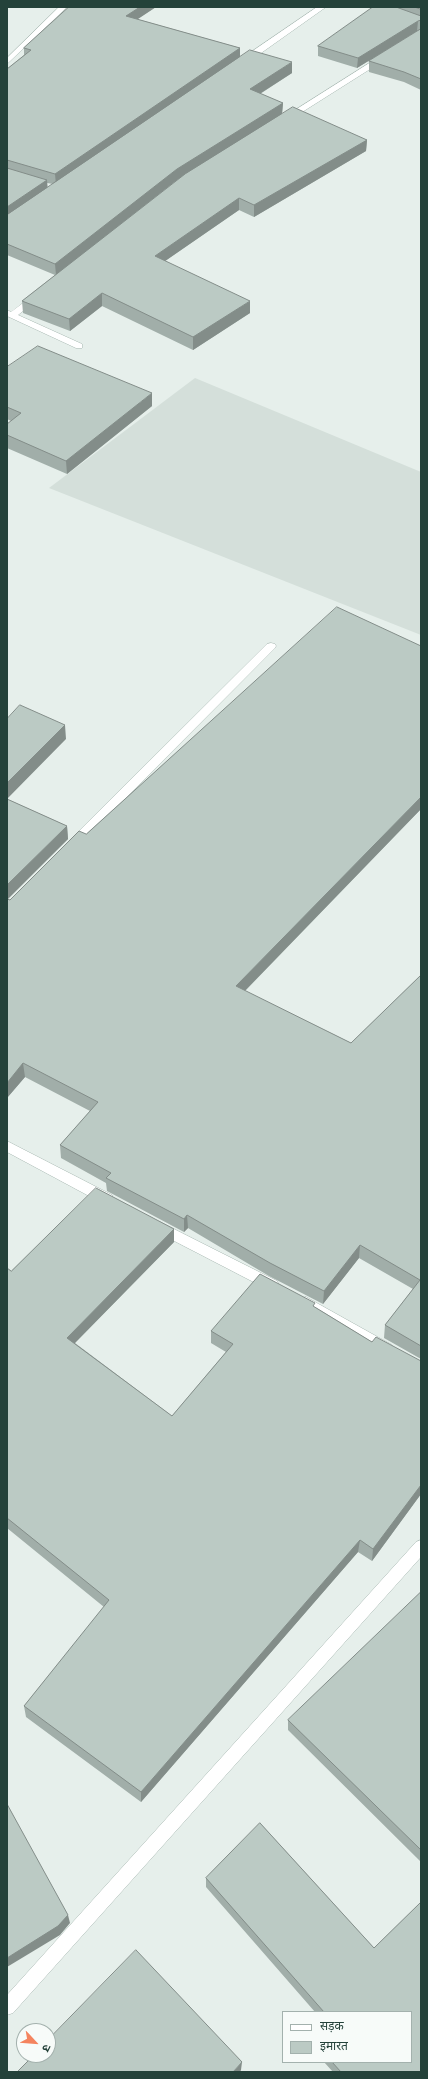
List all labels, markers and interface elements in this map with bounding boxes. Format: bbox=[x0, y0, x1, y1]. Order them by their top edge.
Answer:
legend bbox=[282, 2011, 412, 2063]
text: सड़क bbox=[320, 2019, 344, 2033]
north arrow bbox=[16, 2023, 56, 2063]
text: इमारत bbox=[320, 2039, 348, 2053]
text: उ bbox=[39, 2042, 54, 2054]

